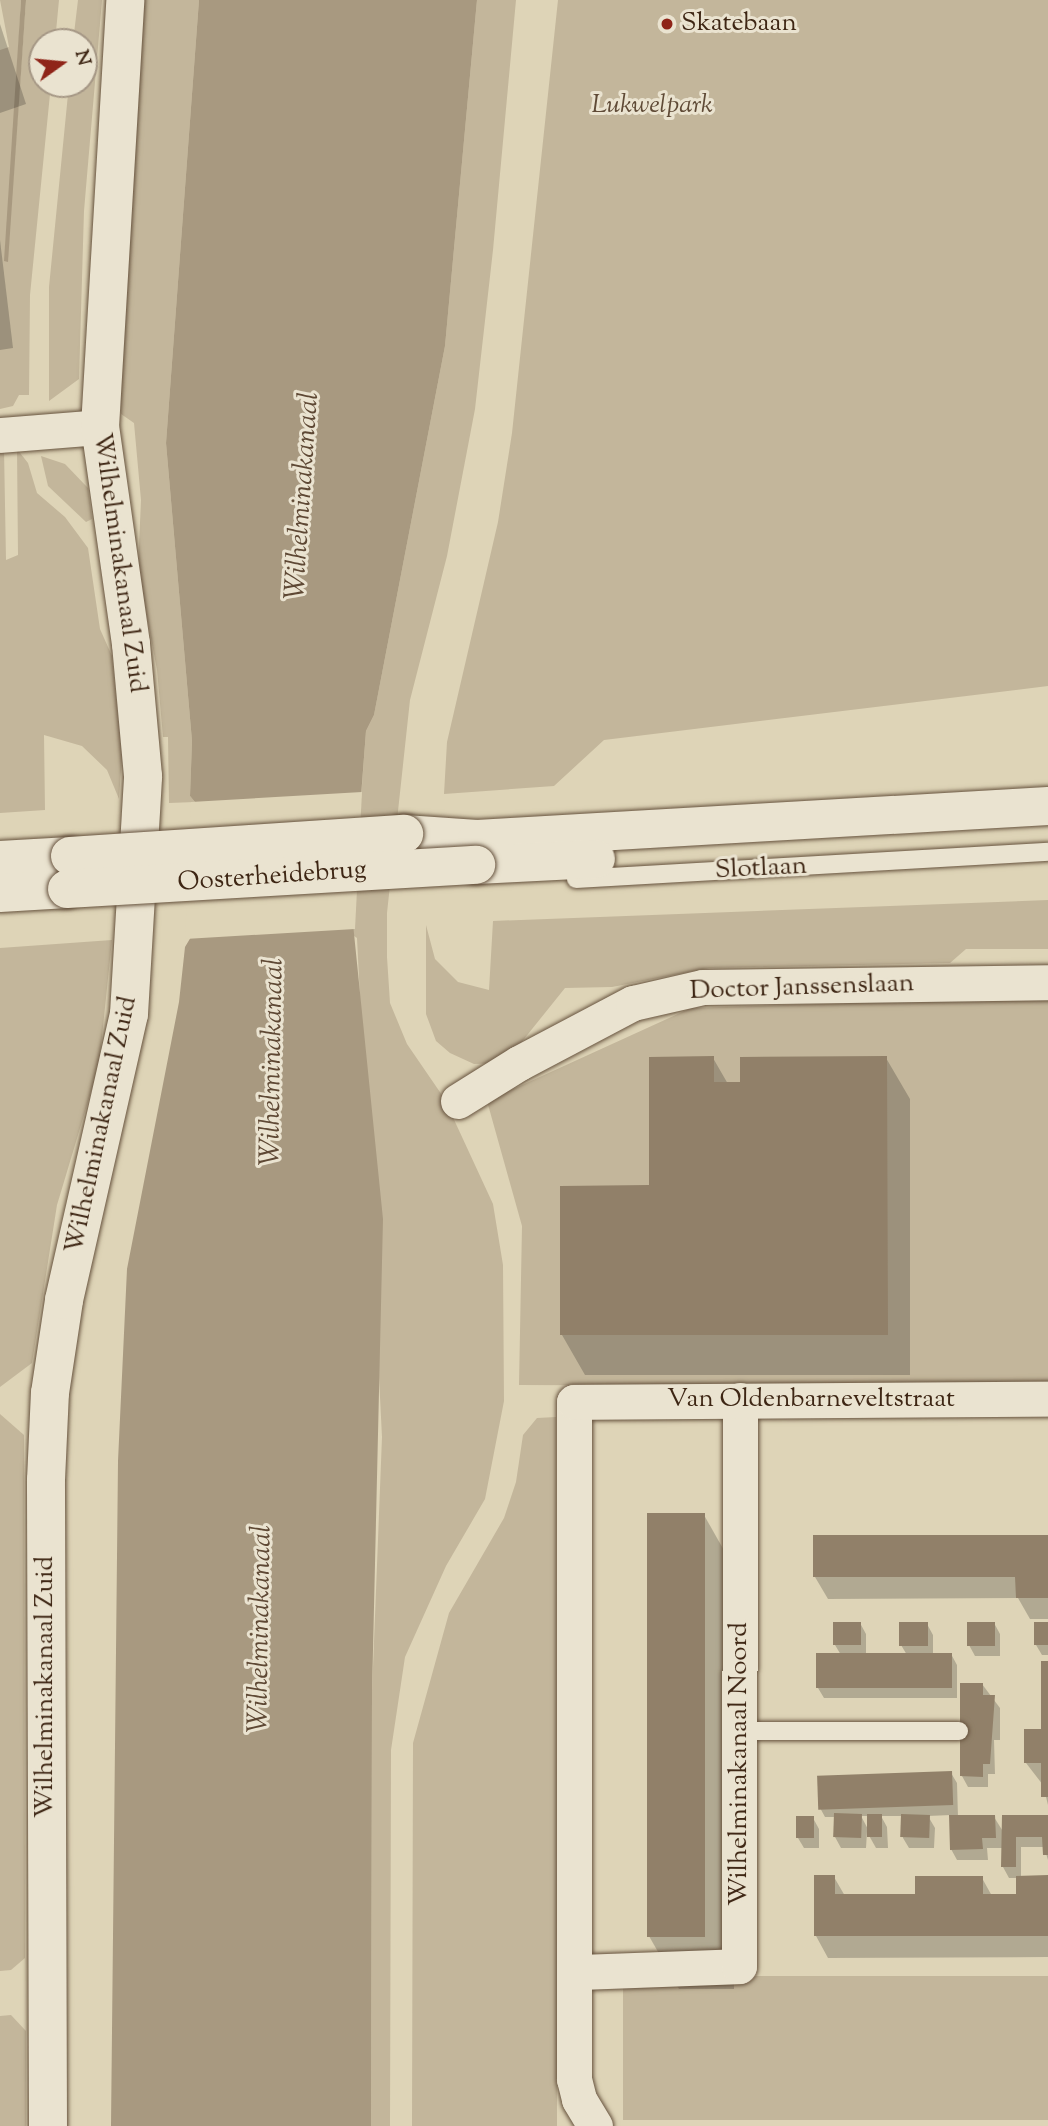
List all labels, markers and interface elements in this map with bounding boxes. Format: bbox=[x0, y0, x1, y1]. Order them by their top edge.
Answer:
place label: Skatebaan bbox=[681, 8, 797, 40]
marker: Skatebaan bbox=[659, 16, 675, 32]
north arrow bbox=[28, 28, 98, 98]
text: N bbox=[67, 47, 97, 69]
park label: Lukwelpark bbox=[591, 90, 713, 122]
water label: Wilhelminakanaal bbox=[279, 391, 327, 601]
street label: Wilhelminakanaal Zuid bbox=[85, 431, 153, 695]
street label: Slotlaan bbox=[714, 851, 808, 887]
street label: Oosterheidebrug bbox=[176, 855, 368, 899]
water label: Wilhelminakanaal bbox=[254, 958, 292, 1166]
street label: Doctor Janssenslaan bbox=[689, 968, 915, 1008]
street label: Wilhelminakanaal Zuid bbox=[59, 993, 145, 1257]
street label: Van Oldenbarneveltstraat bbox=[667, 1384, 955, 1416]
water label: Wilhelminakanaal bbox=[242, 1525, 280, 1733]
street label: Wilhelminakanaal Zuid bbox=[30, 1556, 62, 1818]
street label: Wilhelminakanaal Noord bbox=[724, 1622, 756, 1906]

